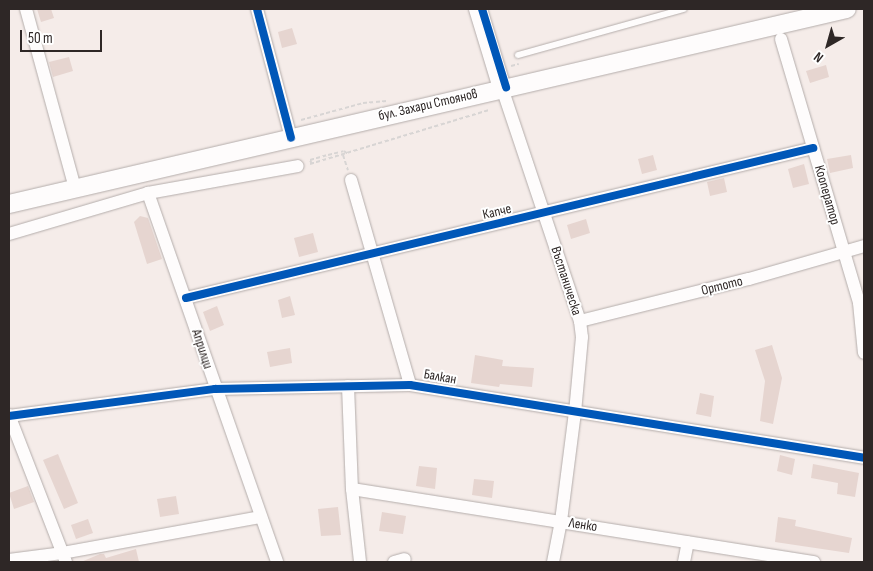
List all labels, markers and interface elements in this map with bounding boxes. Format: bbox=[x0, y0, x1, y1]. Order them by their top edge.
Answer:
scale bar bbox=[22, 20, 105, 52]
north arrow bbox=[803, 20, 853, 70]
text: 50 m bbox=[28, 29, 53, 48]
text: N bbox=[810, 48, 827, 66]
street label: бул. Захари Стоянов bbox=[377, 85, 479, 125]
street label: Кооператор bbox=[810, 163, 844, 227]
street label: Капче bbox=[481, 201, 513, 223]
street label: Въстаническа bbox=[547, 245, 585, 317]
street label: Ортото bbox=[699, 273, 745, 299]
street label: Априлци bbox=[188, 327, 216, 371]
street label: Балкан bbox=[422, 366, 458, 388]
street label: Ленко bbox=[568, 514, 598, 536]

